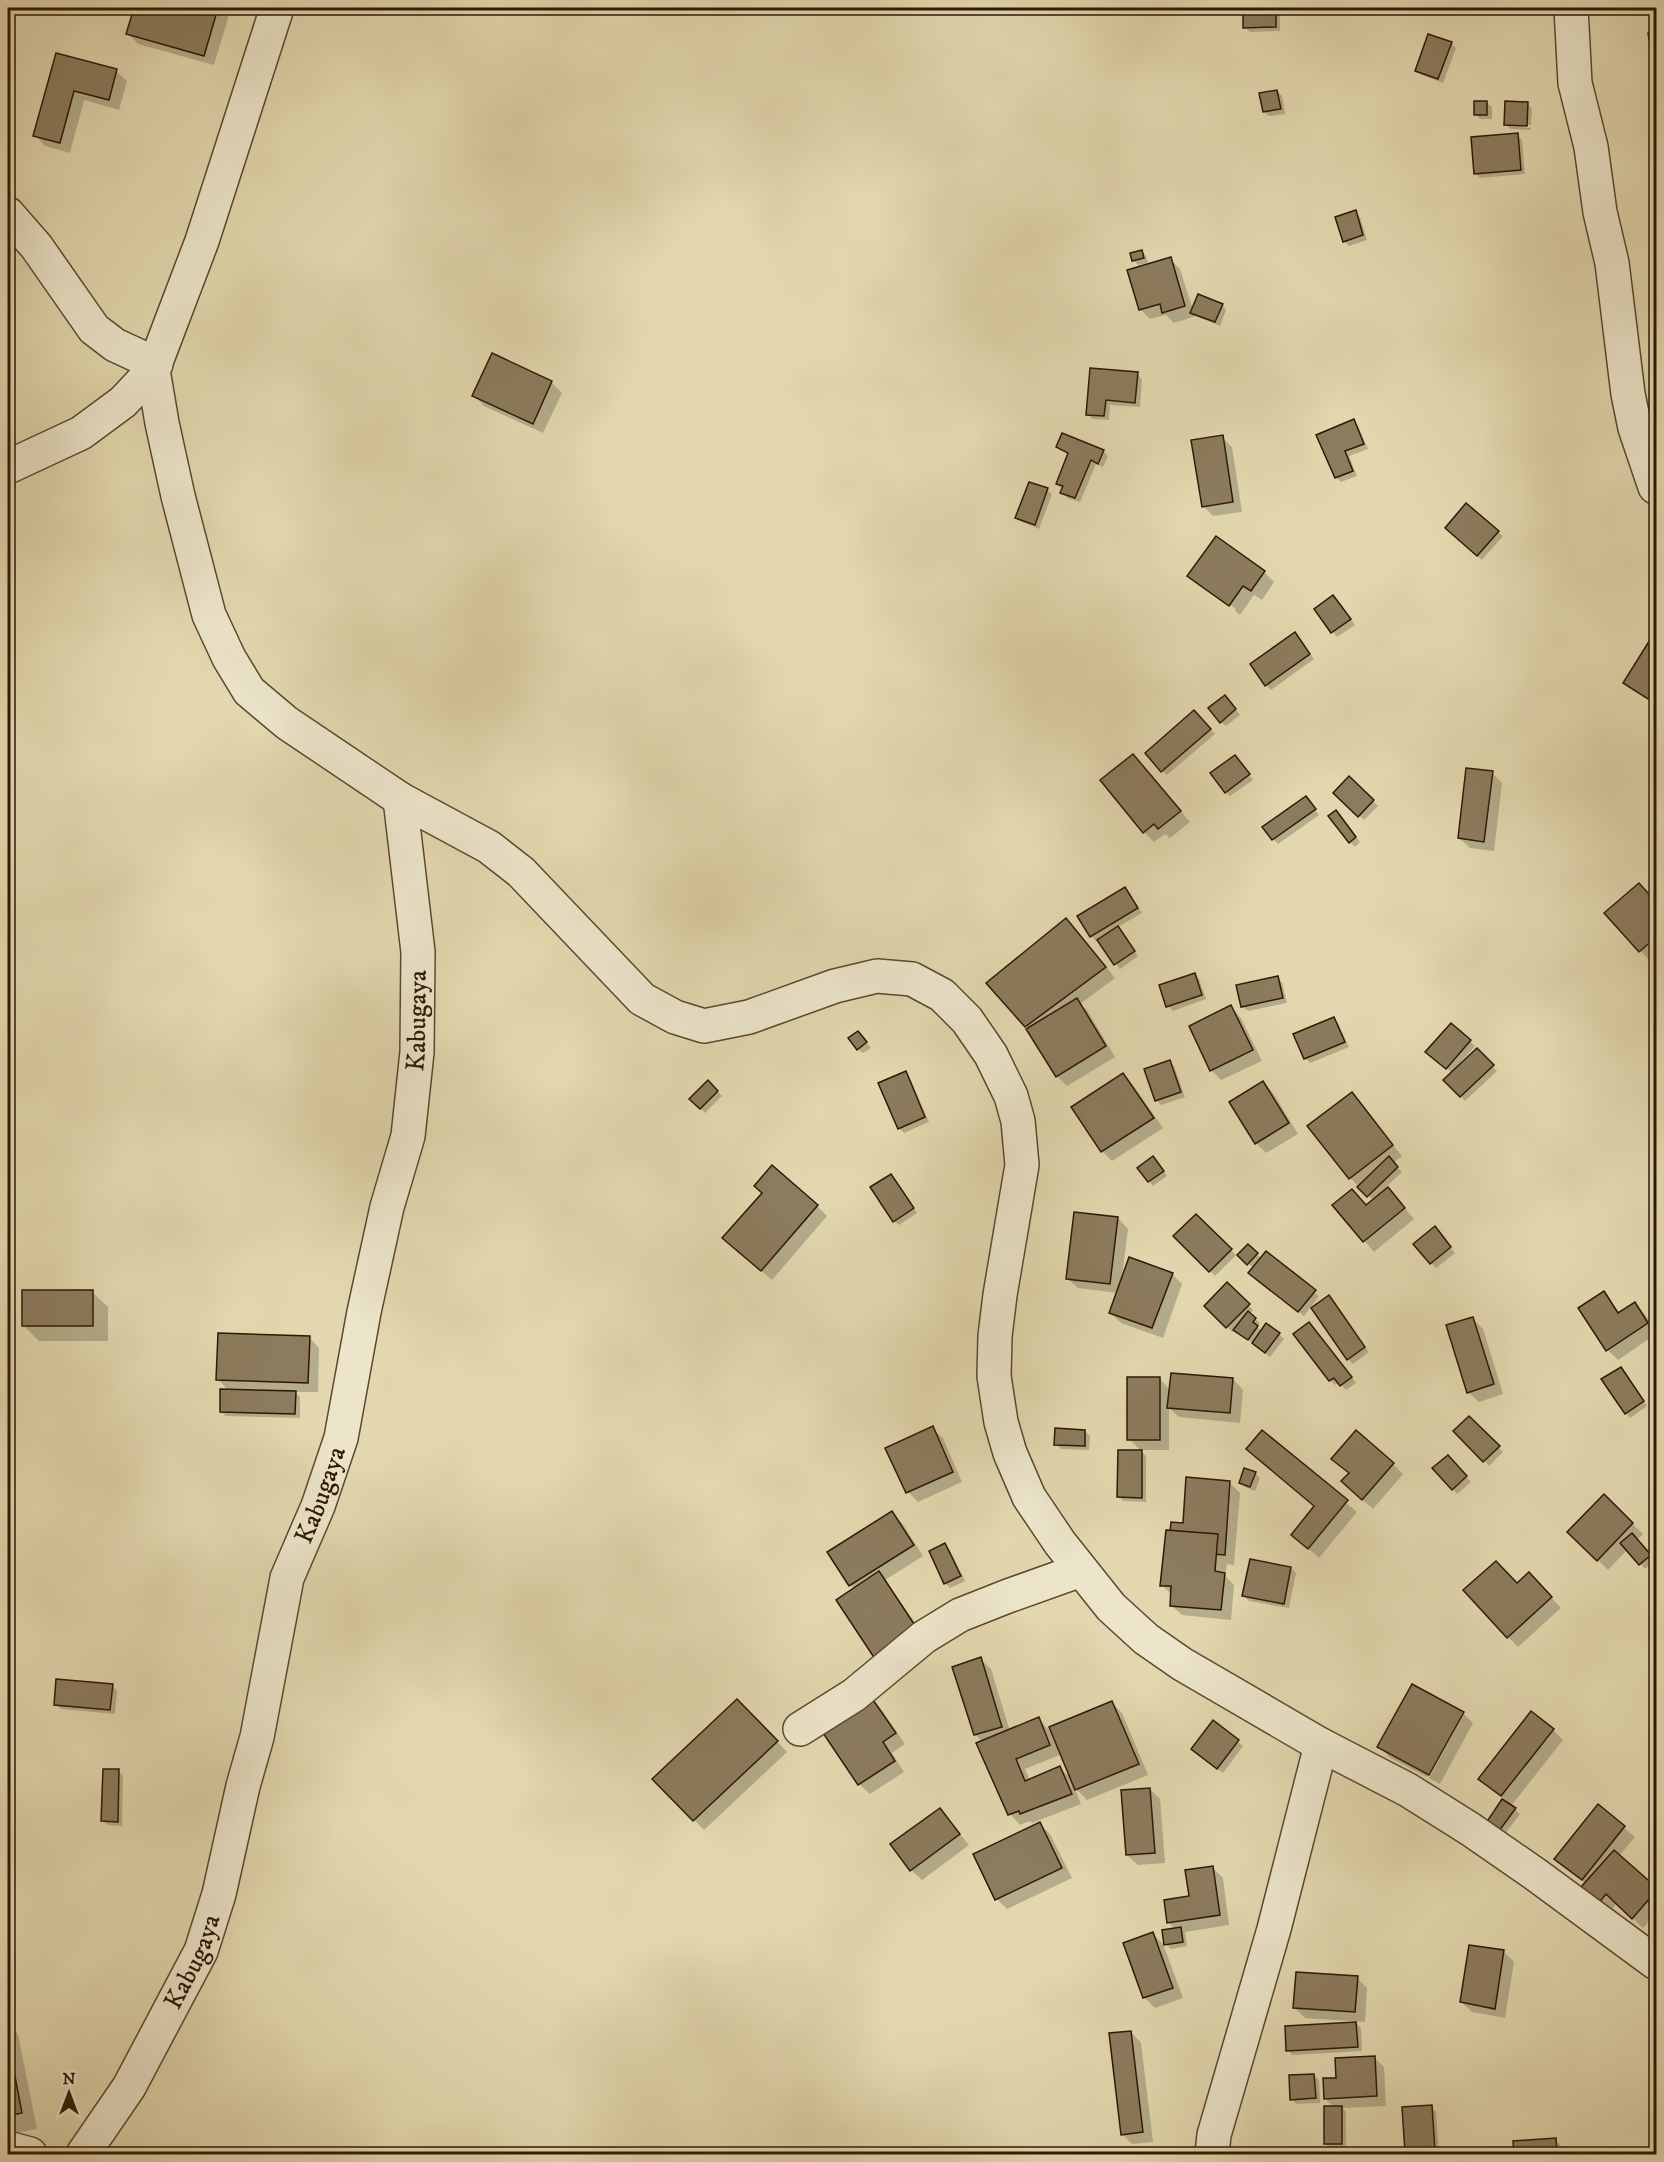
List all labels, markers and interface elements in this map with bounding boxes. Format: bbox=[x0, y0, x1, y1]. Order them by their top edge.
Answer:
street label: Kabugaya bbox=[399, 970, 434, 1073]
street label: Kabugaya bbox=[287, 1442, 353, 1549]
street label: Kabugaya bbox=[157, 1910, 228, 2015]
north arrow bbox=[39, 2063, 99, 2123]
text: N bbox=[62, 2069, 76, 2089]

